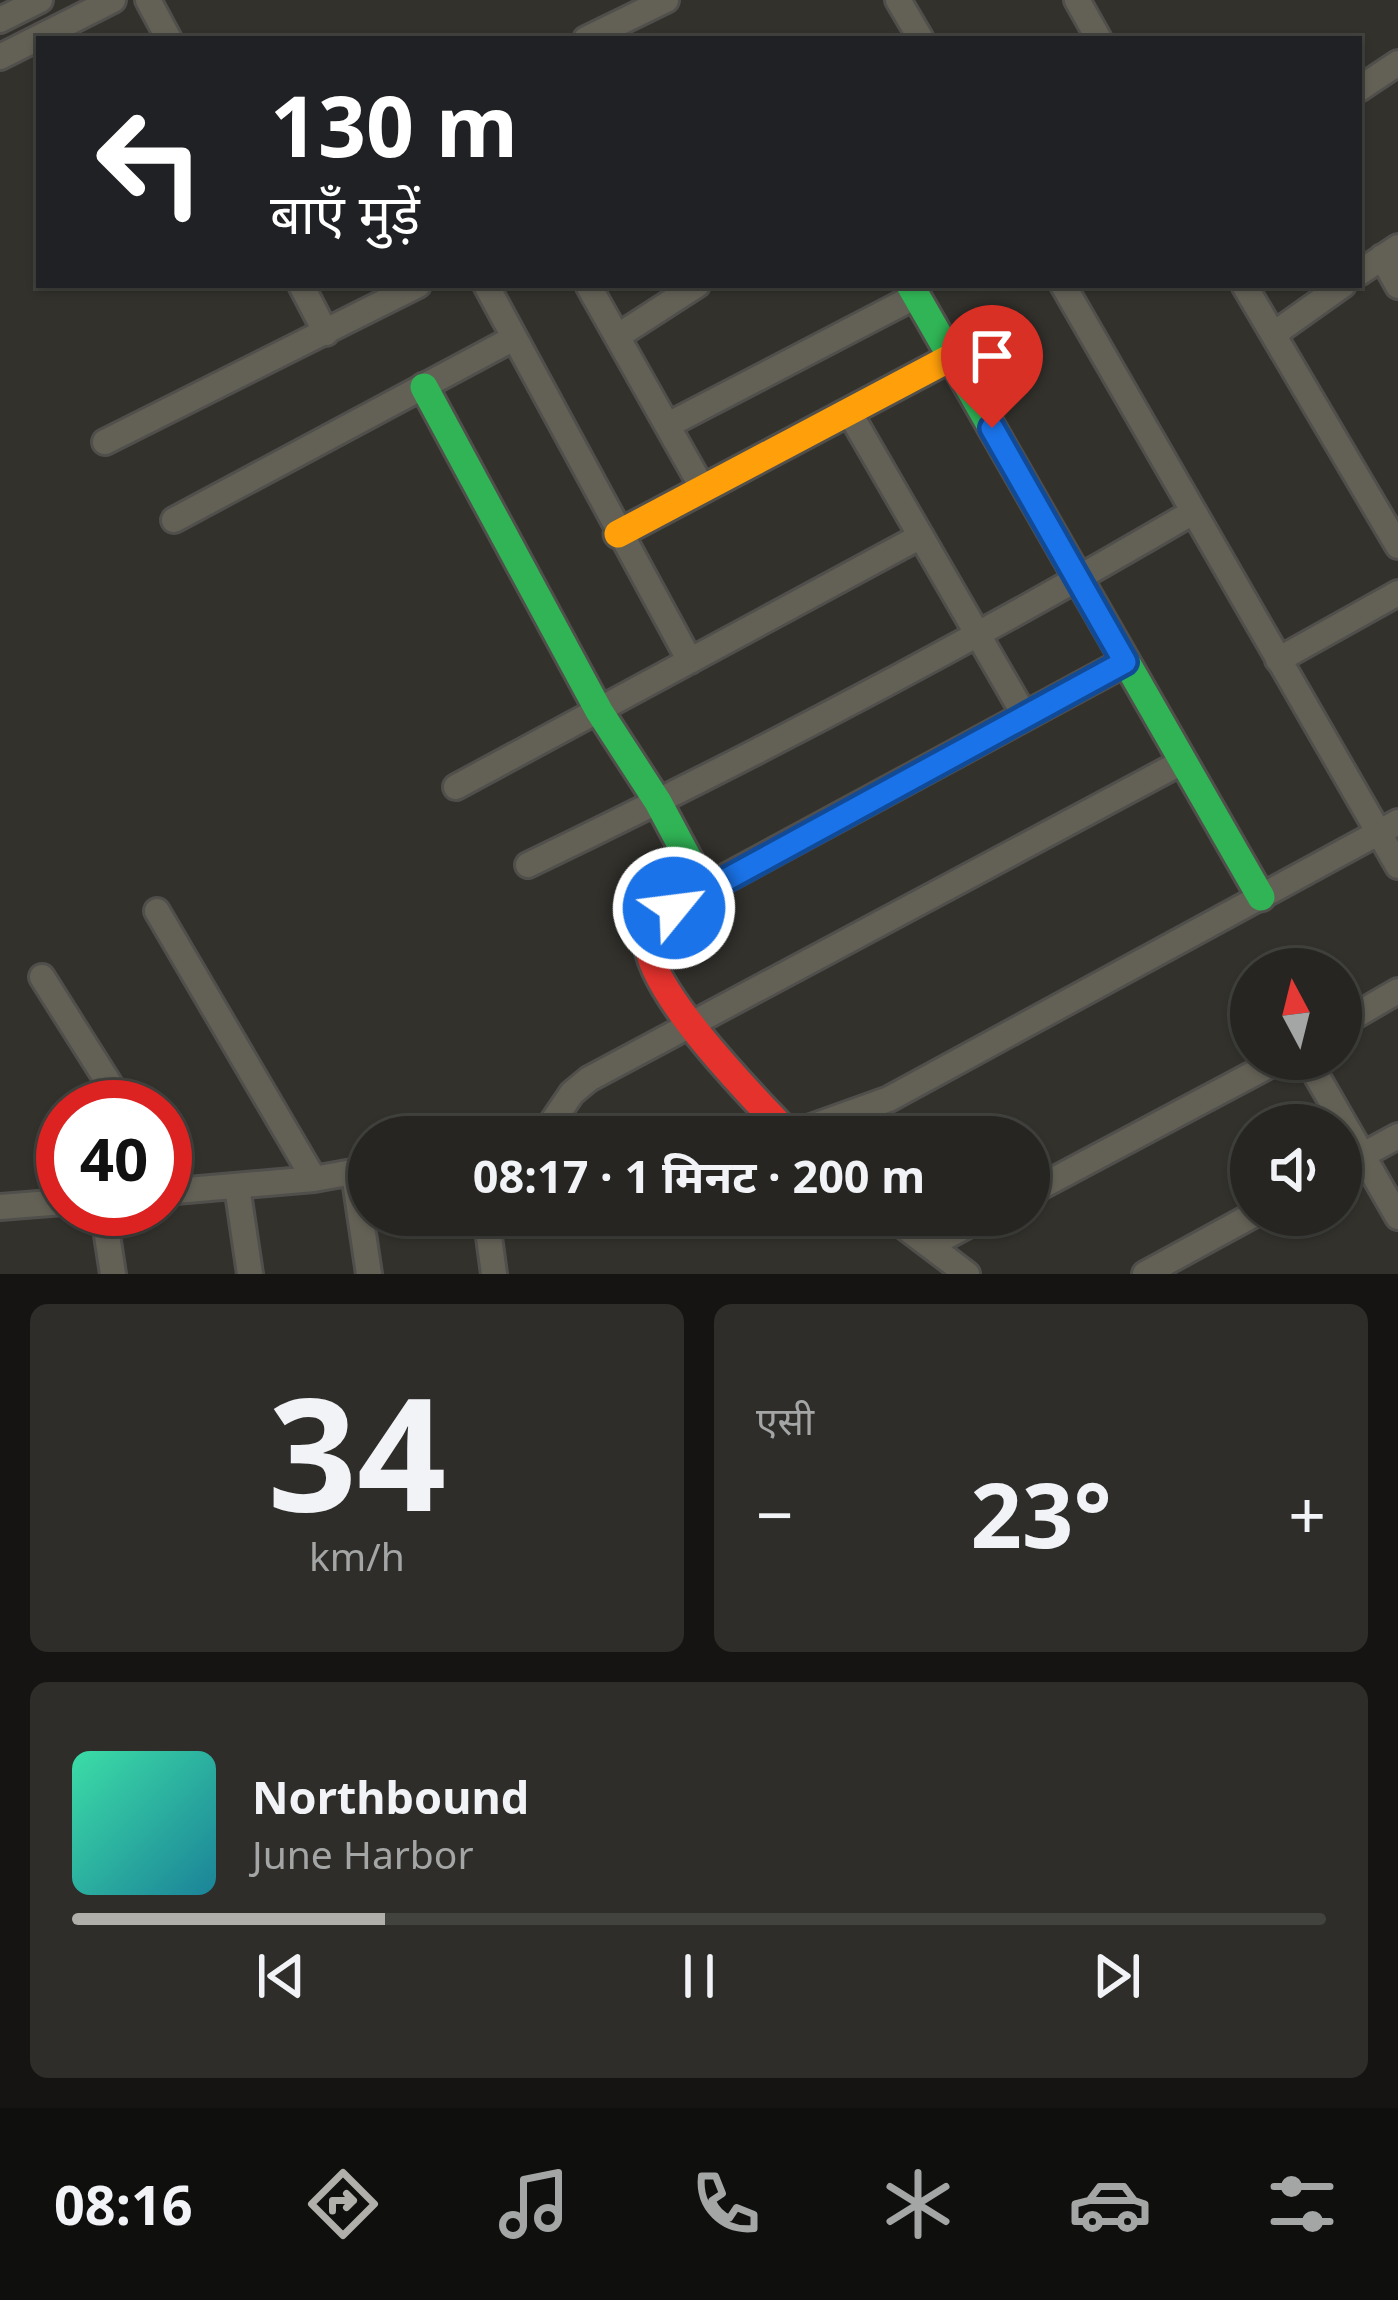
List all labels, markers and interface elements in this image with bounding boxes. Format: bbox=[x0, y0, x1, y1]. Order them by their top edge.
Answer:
text: 130 m bbox=[270, 67, 518, 182]
icon: left bbox=[72, 84, 228, 240]
text: बाएँ मुड़ें bbox=[270, 176, 420, 250]
pin bbox=[941, 305, 1043, 428]
icon: arrive bbox=[959, 323, 1025, 389]
position arrow bbox=[611, 845, 737, 971]
north arrow bbox=[1230, 948, 1362, 1080]
map controls bbox=[1230, 948, 1362, 1236]
speed limit sign: 40 bbox=[36, 1080, 192, 1236]
button: sound bbox=[1230, 1104, 1362, 1236]
text: 08:17 · 1 मिनट · 200 m bbox=[473, 1145, 925, 1206]
text: 34 bbox=[268, 1344, 446, 1557]
text: एसी bbox=[756, 1393, 814, 1446]
text: 23° bbox=[970, 1452, 1112, 1574]
text: − bbox=[756, 1468, 794, 1558]
text: + bbox=[1288, 1468, 1326, 1558]
text: km/h bbox=[309, 1529, 405, 1582]
text: Northbound bbox=[252, 1766, 529, 1827]
text: June Harbor bbox=[252, 1827, 474, 1880]
icon: previous bbox=[248, 1943, 314, 2009]
icon: pause bbox=[666, 1943, 732, 2009]
icon: next bbox=[1084, 1943, 1150, 2009]
icon: directions bbox=[301, 2162, 385, 2246]
icon: music bbox=[492, 2162, 576, 2246]
icon: phone bbox=[684, 2162, 768, 2246]
icon: climate bbox=[876, 2162, 960, 2246]
icon: car bbox=[1068, 2162, 1152, 2246]
icon: filters bbox=[1260, 2162, 1344, 2246]
text: 08:16 bbox=[54, 2167, 193, 2241]

